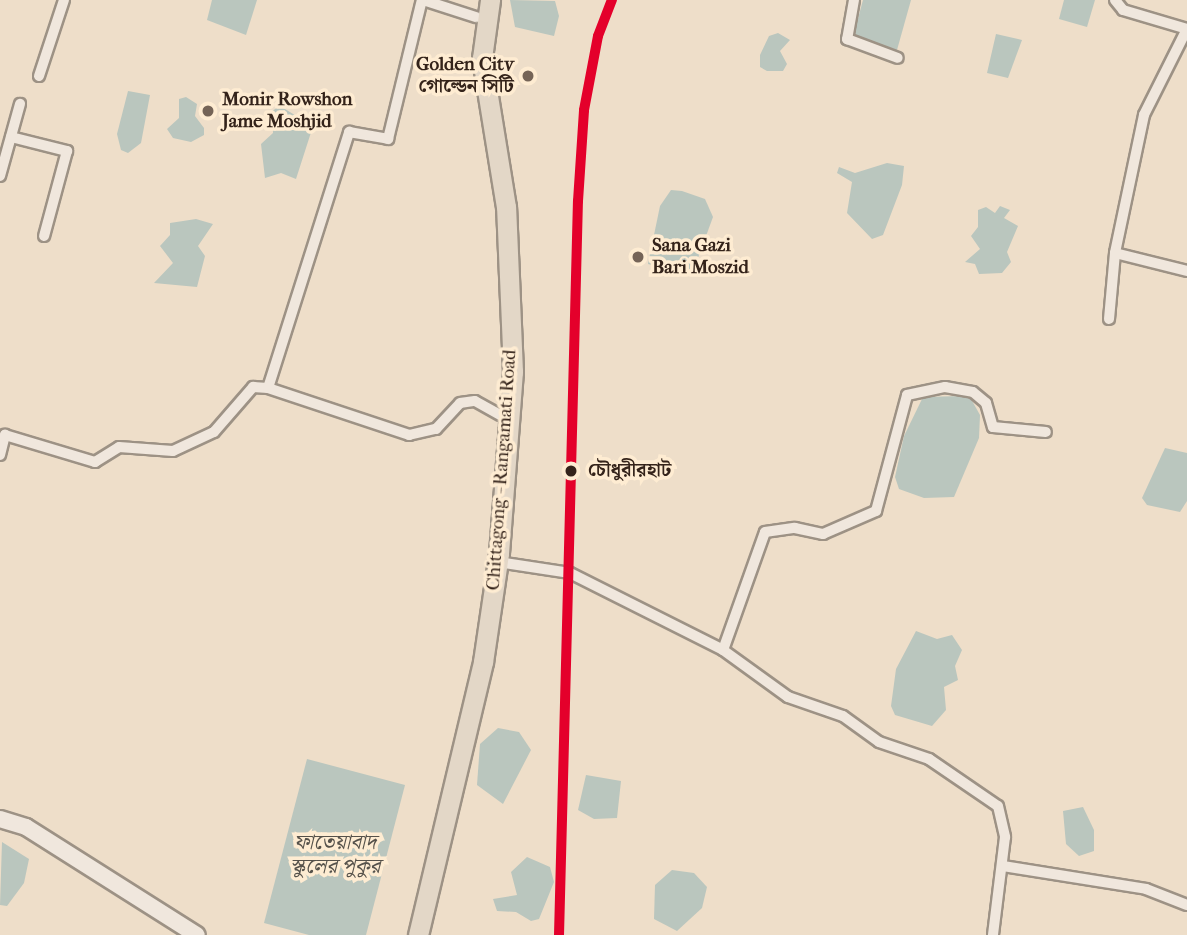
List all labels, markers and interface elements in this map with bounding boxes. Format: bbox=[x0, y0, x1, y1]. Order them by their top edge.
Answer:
place label: Golden City গোল্ডেন সিটি bbox=[416, 54, 514, 98]
marker: Golden City গোল্ডেন সিটি bbox=[520, 68, 536, 84]
place label: Monir Rowshon Jame Moshjid bbox=[222, 89, 352, 133]
marker: Monir Rowshon Jame Moshjid bbox=[200, 103, 216, 119]
place label: Sana Gazi Bari Moszid bbox=[652, 235, 749, 279]
marker: Sana Gazi Bari Moszid bbox=[630, 249, 646, 265]
street label: Chittagong - Rangamati Road bbox=[482, 349, 522, 591]
marker: চৌধুরীরহাট bbox=[560, 460, 582, 482]
place label: চৌধুরীরহাট bbox=[588, 460, 671, 482]
water label: ফাতেয়াবাদ স্কুলের পুকুর bbox=[290, 829, 380, 879]

